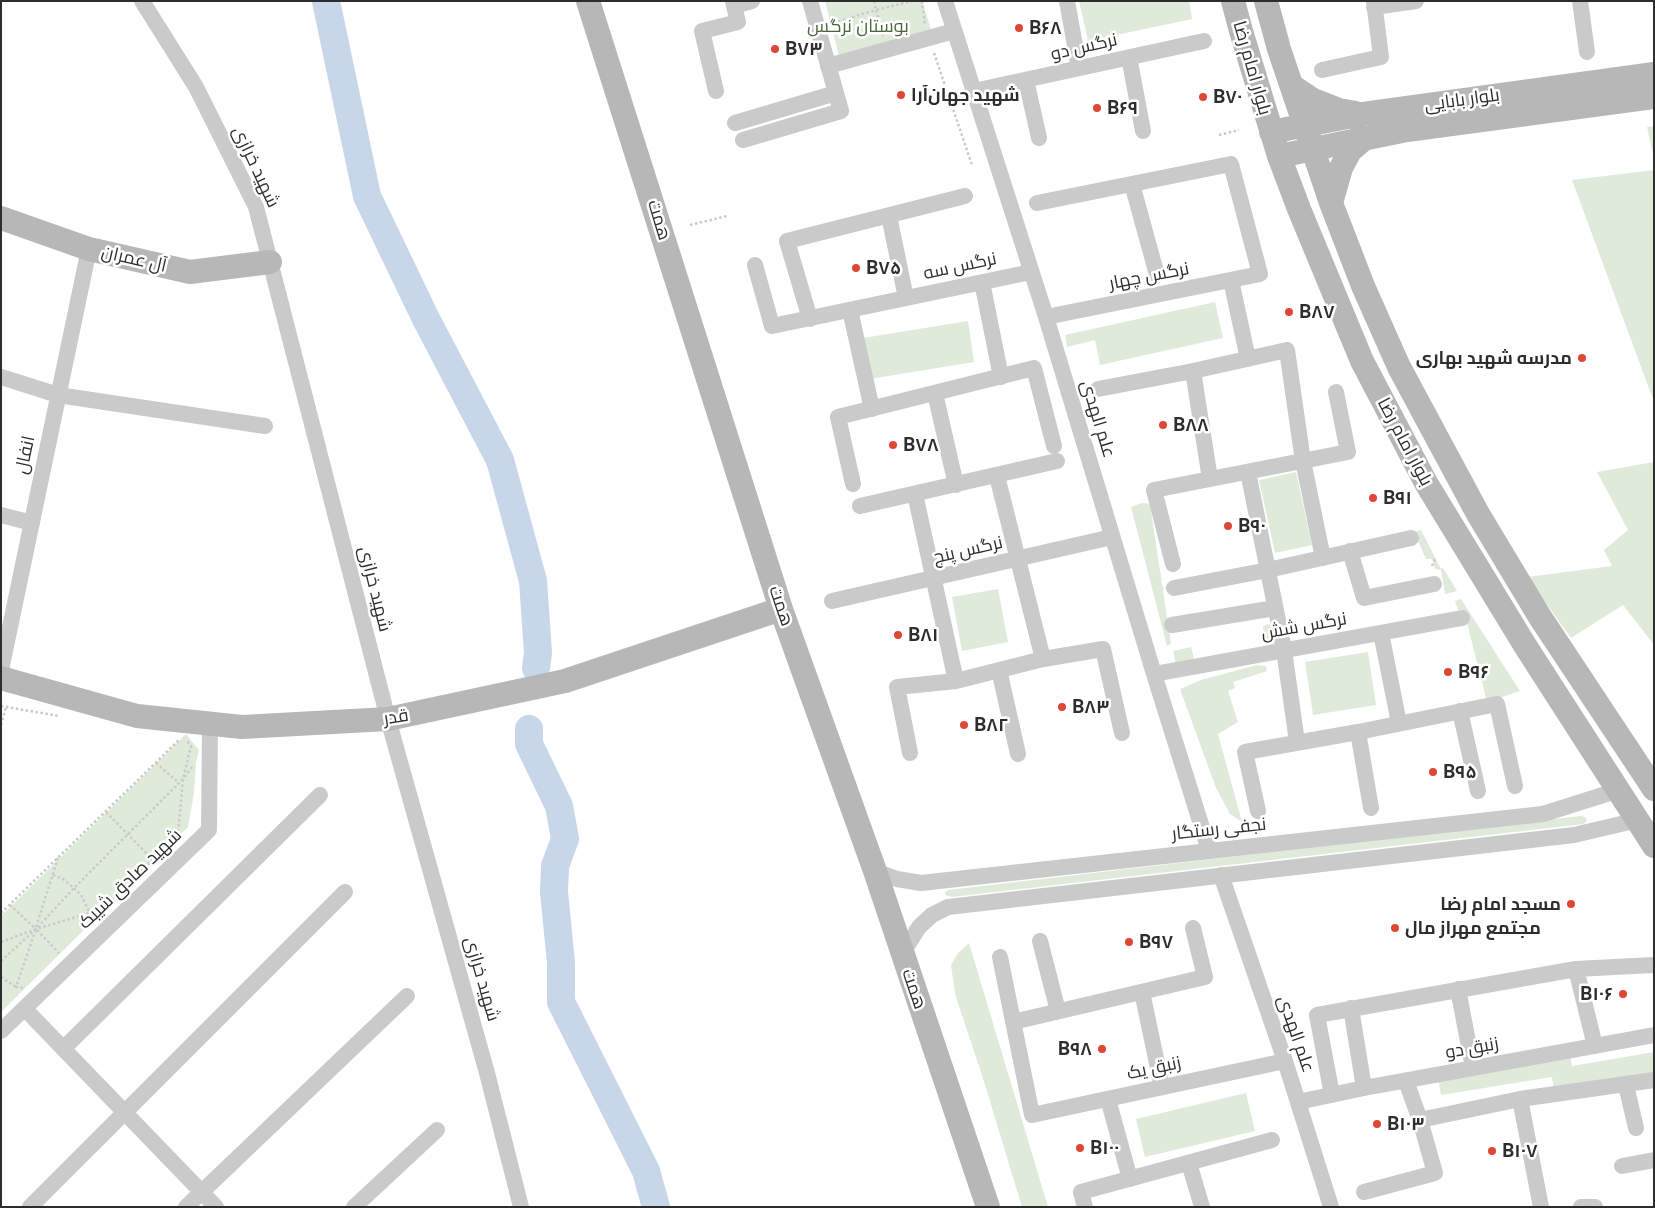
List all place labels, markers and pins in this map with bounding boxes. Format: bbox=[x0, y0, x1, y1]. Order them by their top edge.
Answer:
place label: B۶۸ bbox=[1029, 17, 1062, 39]
marker: B۶۸ bbox=[1013, 22, 1025, 34]
place label: B۷۳ bbox=[785, 38, 823, 60]
marker: B۷۳ bbox=[769, 43, 781, 55]
place label: شهید جهان‌آرا bbox=[911, 84, 1020, 106]
place label: B۷۰ bbox=[1213, 86, 1242, 108]
marker: شهید جهان‌آرا bbox=[895, 89, 907, 101]
marker: B۷۰ bbox=[1197, 91, 1209, 103]
place label: B۶۹ bbox=[1107, 97, 1138, 119]
marker: B۶۹ bbox=[1091, 102, 1103, 114]
place label: B۷۵ bbox=[866, 257, 901, 279]
marker: B۷۵ bbox=[850, 262, 862, 274]
place label: B۸۷ bbox=[1299, 301, 1335, 323]
marker: B۸۷ bbox=[1283, 306, 1295, 318]
place label: مدرسه شهید بهاری bbox=[1416, 347, 1572, 369]
marker: مدرسه شهید بهاری bbox=[1576, 352, 1588, 364]
place label: B۸۸ bbox=[1173, 414, 1209, 436]
marker: B۸۸ bbox=[1157, 419, 1169, 431]
place label: B۷۸ bbox=[903, 434, 939, 456]
marker: B۷۸ bbox=[887, 439, 899, 451]
place label: B۹۱ bbox=[1383, 487, 1412, 509]
marker: B۹۱ bbox=[1367, 492, 1379, 504]
place label: B۹۰ bbox=[1238, 515, 1266, 537]
marker: B۹۰ bbox=[1222, 520, 1234, 532]
place label: B۸۱ bbox=[908, 624, 938, 646]
marker: B۸۱ bbox=[892, 629, 904, 641]
place label: B۹۶ bbox=[1458, 661, 1489, 683]
marker: B۹۶ bbox=[1442, 666, 1454, 678]
place label: B۸۳ bbox=[1072, 696, 1110, 718]
marker: B۸۳ bbox=[1056, 701, 1068, 713]
place label: B۸۲ bbox=[974, 714, 1008, 736]
marker: B۸۲ bbox=[958, 719, 970, 731]
place label: B۹۵ bbox=[1443, 761, 1477, 783]
marker: B۹۵ bbox=[1427, 766, 1439, 778]
place label: مسجد امام رضا bbox=[1440, 893, 1561, 915]
marker: مسجد امام رضا bbox=[1565, 898, 1577, 910]
place label: مجتمع مهراز مال bbox=[1405, 917, 1541, 939]
marker: مجتمع مهراز مال bbox=[1389, 922, 1401, 934]
place label: B۹۷ bbox=[1139, 931, 1173, 953]
marker: B۹۷ bbox=[1123, 936, 1135, 948]
place label: B۱۰۶ bbox=[1580, 983, 1613, 1005]
marker: B۱۰۶ bbox=[1617, 988, 1629, 1000]
place label: B۹۸ bbox=[1058, 1038, 1092, 1060]
marker: B۹۸ bbox=[1096, 1043, 1108, 1055]
place label: B۱۰۳ bbox=[1387, 1113, 1425, 1135]
marker: B۱۰۳ bbox=[1371, 1118, 1383, 1130]
place label: B۱۰۰ bbox=[1090, 1137, 1120, 1159]
place label: B۱۰۷ bbox=[1502, 1140, 1538, 1162]
marker: B۱۰۰ bbox=[1074, 1142, 1086, 1154]
marker: B۱۰۷ bbox=[1486, 1145, 1498, 1157]

